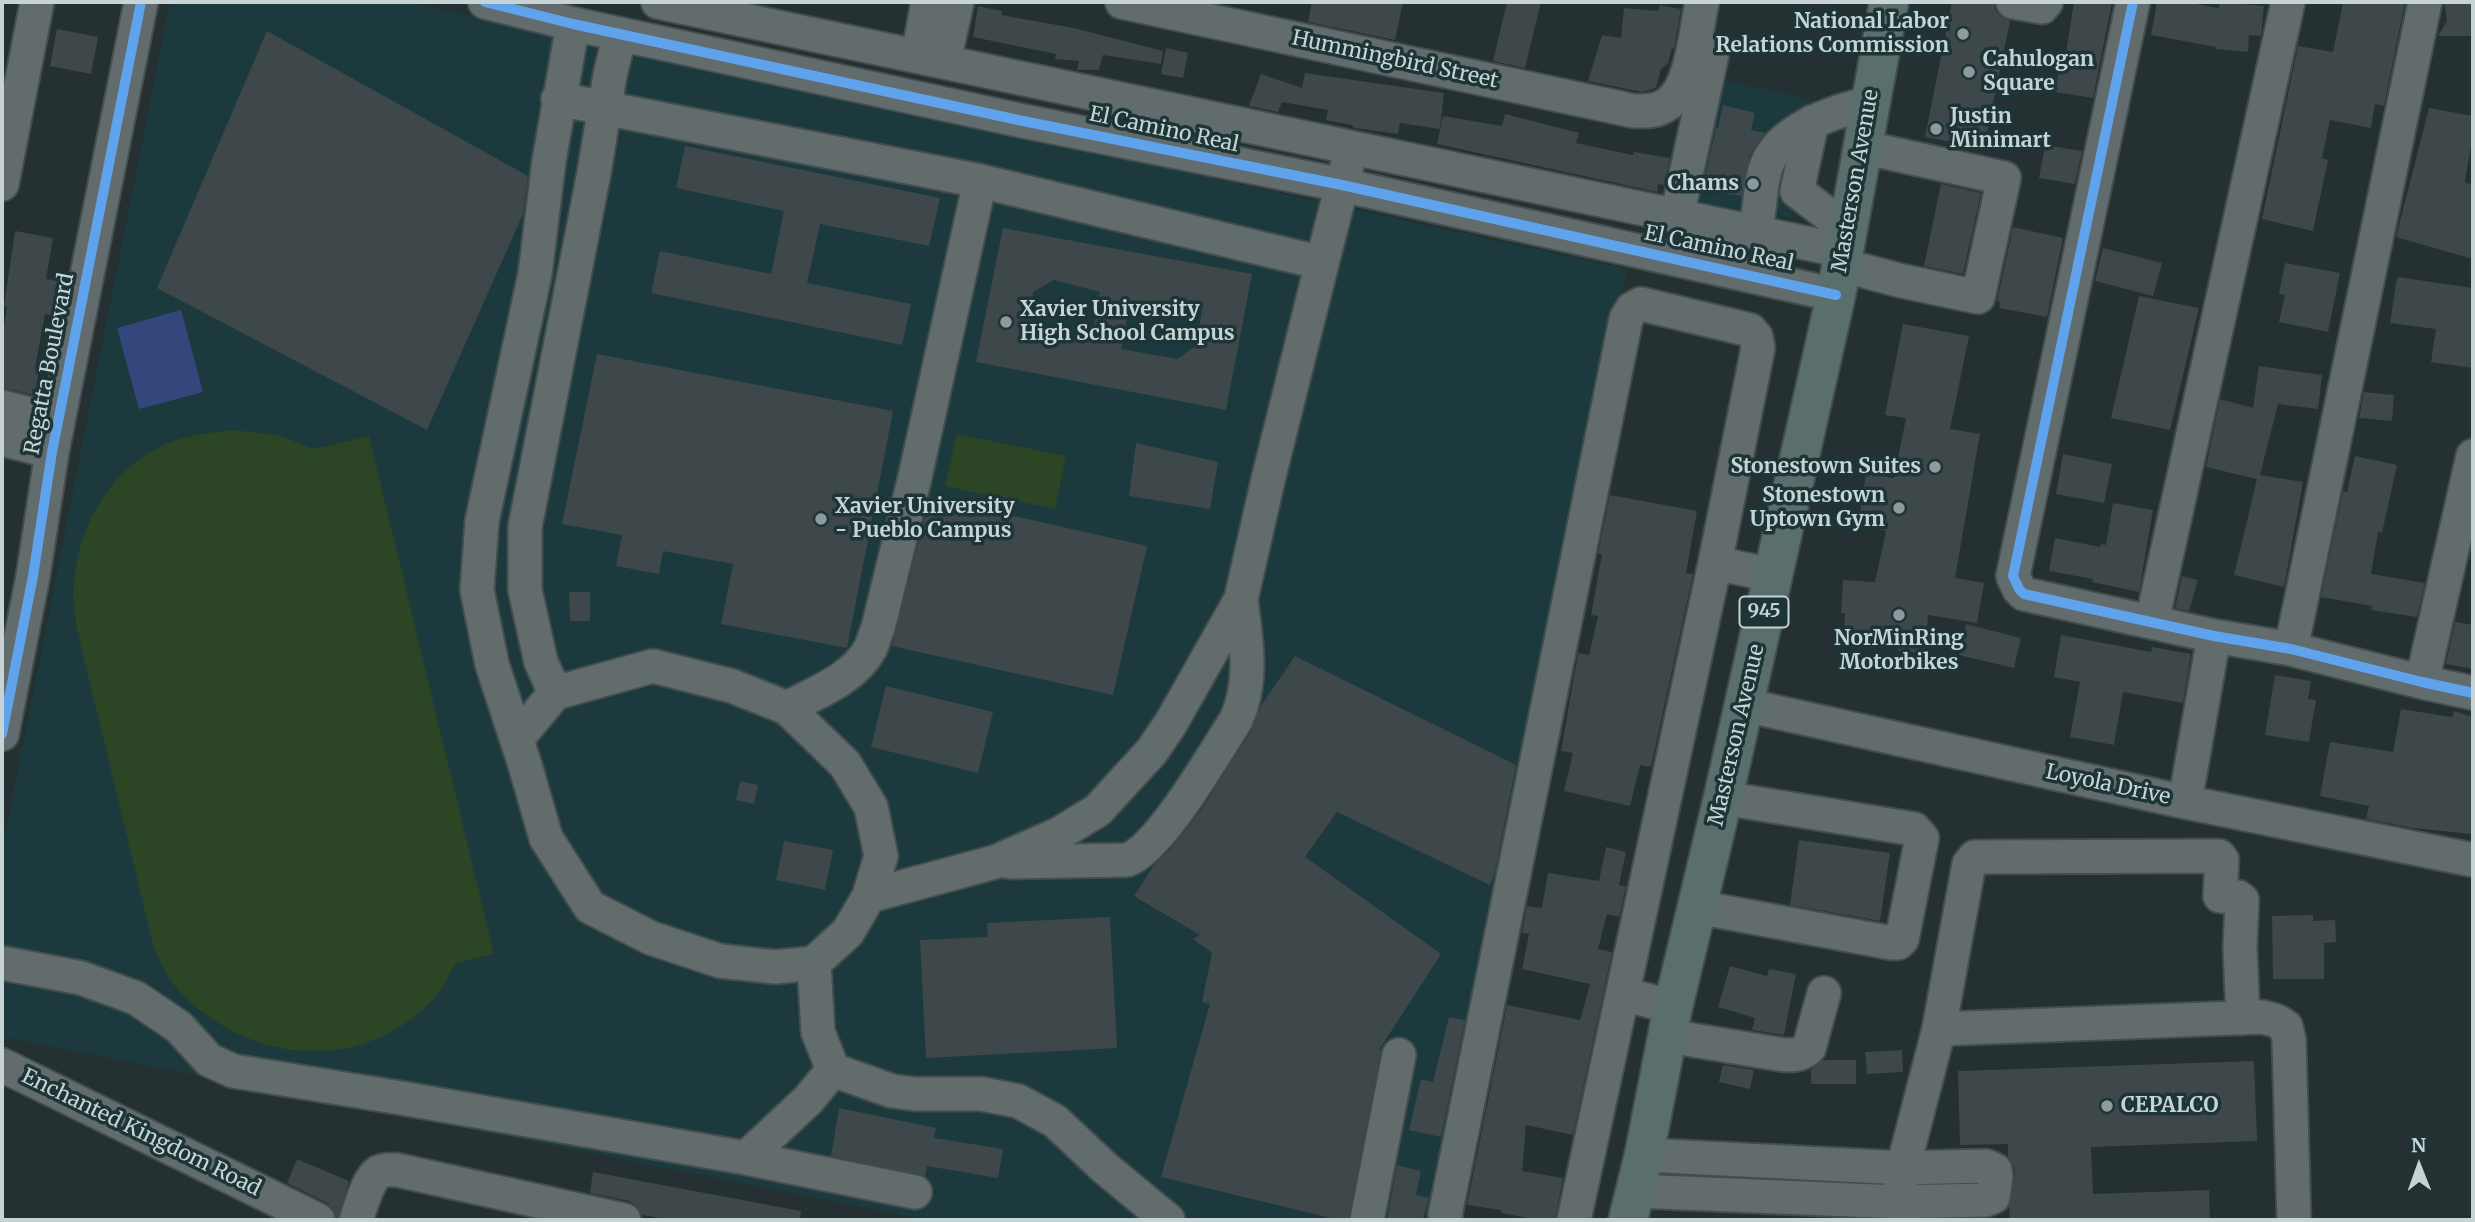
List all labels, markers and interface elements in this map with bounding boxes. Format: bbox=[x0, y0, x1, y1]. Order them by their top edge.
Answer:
place label: National Labor Relations Commission bbox=[1715, 9, 1949, 59]
street label: Hummingbird Street bbox=[1290, 26, 1500, 94]
marker: National Labor Relations Commission bbox=[1955, 26, 1971, 42]
place label: Cahulogan Square bbox=[1983, 47, 2094, 97]
marker: Cahulogan Square bbox=[1961, 64, 1977, 80]
street label: Masterson Avenue bbox=[1827, 87, 1885, 275]
street label: El Camino Real bbox=[1087, 102, 1241, 158]
place label: Justin Minimart bbox=[1950, 104, 2051, 154]
marker: Justin Minimart bbox=[1928, 121, 1944, 137]
place label: Chams bbox=[1668, 171, 1739, 197]
marker: Chams bbox=[1745, 176, 1761, 192]
street label: El Camino Real bbox=[1642, 221, 1796, 277]
street label: Regatta Boulevard bbox=[20, 271, 80, 457]
place label: Xavier University High School Campus bbox=[1020, 297, 1235, 347]
marker: Xavier University High School Campus bbox=[998, 314, 1014, 330]
place label: Stonestown Suites bbox=[1730, 454, 1921, 480]
marker: Stonestown Suites bbox=[1927, 459, 1943, 475]
place label: Stonestown Uptown Gym bbox=[1750, 483, 1885, 533]
place label: Xavier University - Pueblo Campus bbox=[835, 494, 1015, 544]
marker: Stonestown Uptown Gym bbox=[1891, 500, 1907, 516]
marker: Xavier University - Pueblo Campus bbox=[813, 511, 829, 527]
road number: 945 bbox=[1740, 596, 1788, 628]
marker: NorMinRing Motorbikes bbox=[1891, 607, 1907, 623]
place label: NorMinRing Motorbikes bbox=[1834, 626, 1964, 676]
street label: Masterson Avenue bbox=[1704, 642, 1770, 828]
street label: Loyola Drive bbox=[2043, 760, 2173, 810]
street label: Enchanted Kingdom Road bbox=[17, 1064, 265, 1202]
place label: CEPALCO bbox=[2121, 1093, 2219, 1119]
marker: CEPALCO bbox=[2099, 1098, 2115, 1114]
north arrow bbox=[2384, 1131, 2454, 1201]
text: N bbox=[2411, 1133, 2426, 1157]

